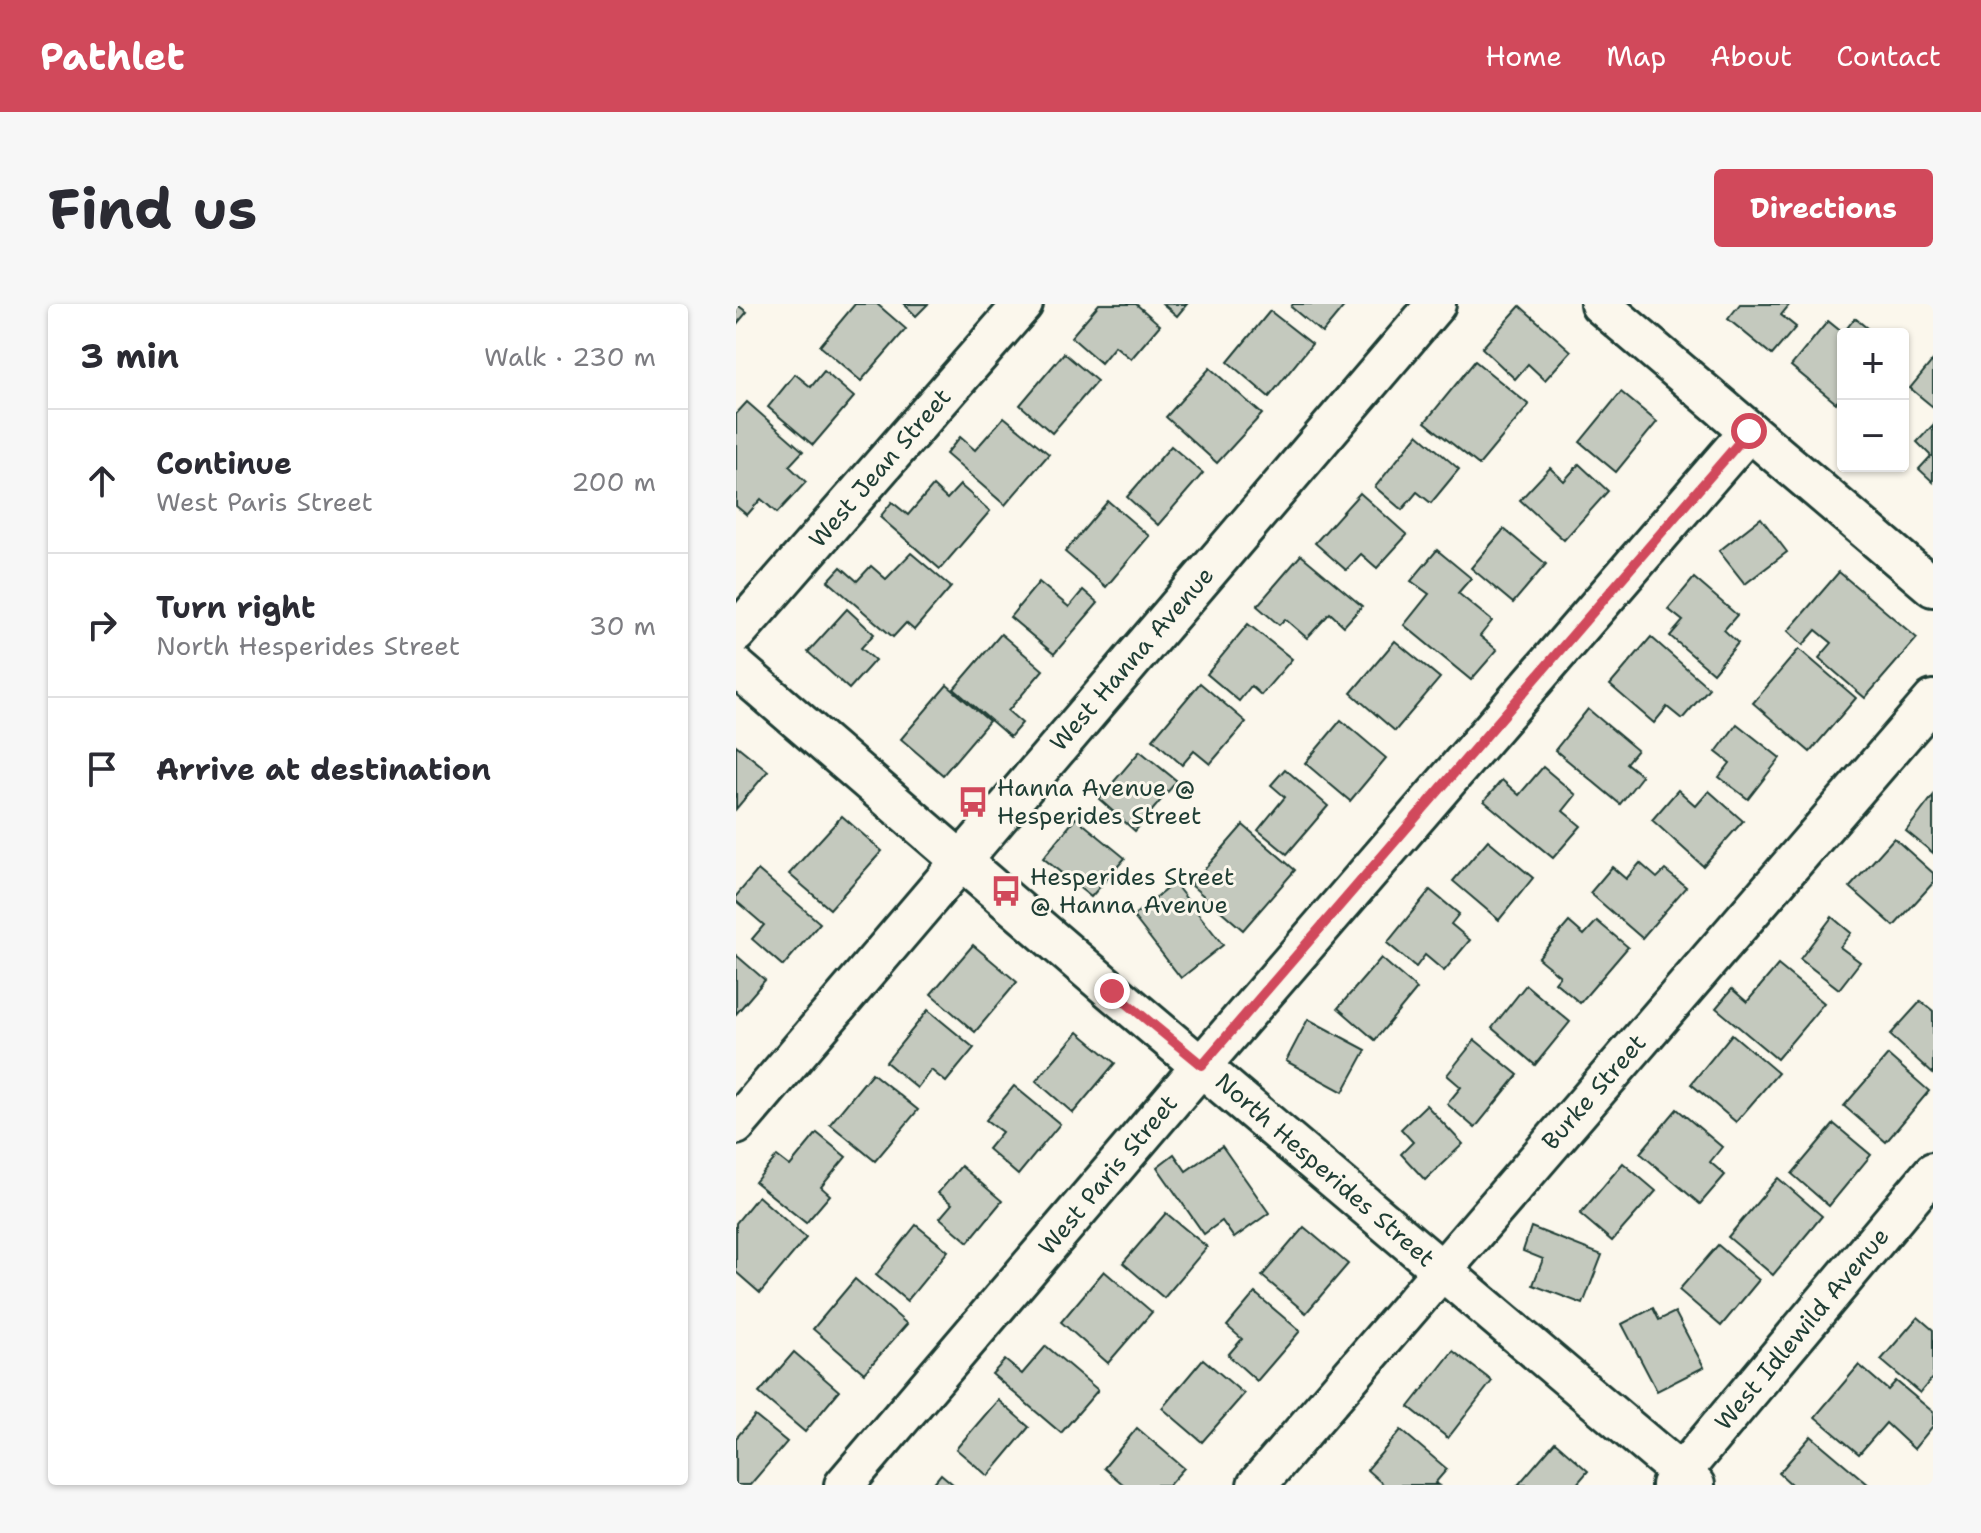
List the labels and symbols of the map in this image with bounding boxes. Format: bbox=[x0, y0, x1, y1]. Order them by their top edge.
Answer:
street label: West Jean Street bbox=[802, 382, 958, 554]
route start bbox=[1731, 413, 1767, 449]
street label: West Hanna Avenue bbox=[1043, 560, 1221, 758]
place label: Hanna Avenue @ Hesperides Street bbox=[997, 772, 1202, 832]
bus stop icon: Hanna Avenue @ Hesperides Street bbox=[956, 785, 990, 819]
place label: Hesperides Street @ Hanna Avenue bbox=[1030, 861, 1235, 921]
bus stop icon: Hesperides Street @ Hanna Avenue bbox=[989, 874, 1023, 908]
route end bbox=[1094, 973, 1130, 1009]
street label: Burke Street bbox=[1535, 1027, 1653, 1157]
street label: North Hesperides Street bbox=[1209, 1066, 1441, 1274]
street label: West Paris Street bbox=[1031, 1088, 1185, 1262]
street label: West Idlewild Avenue bbox=[1708, 1221, 1896, 1437]

